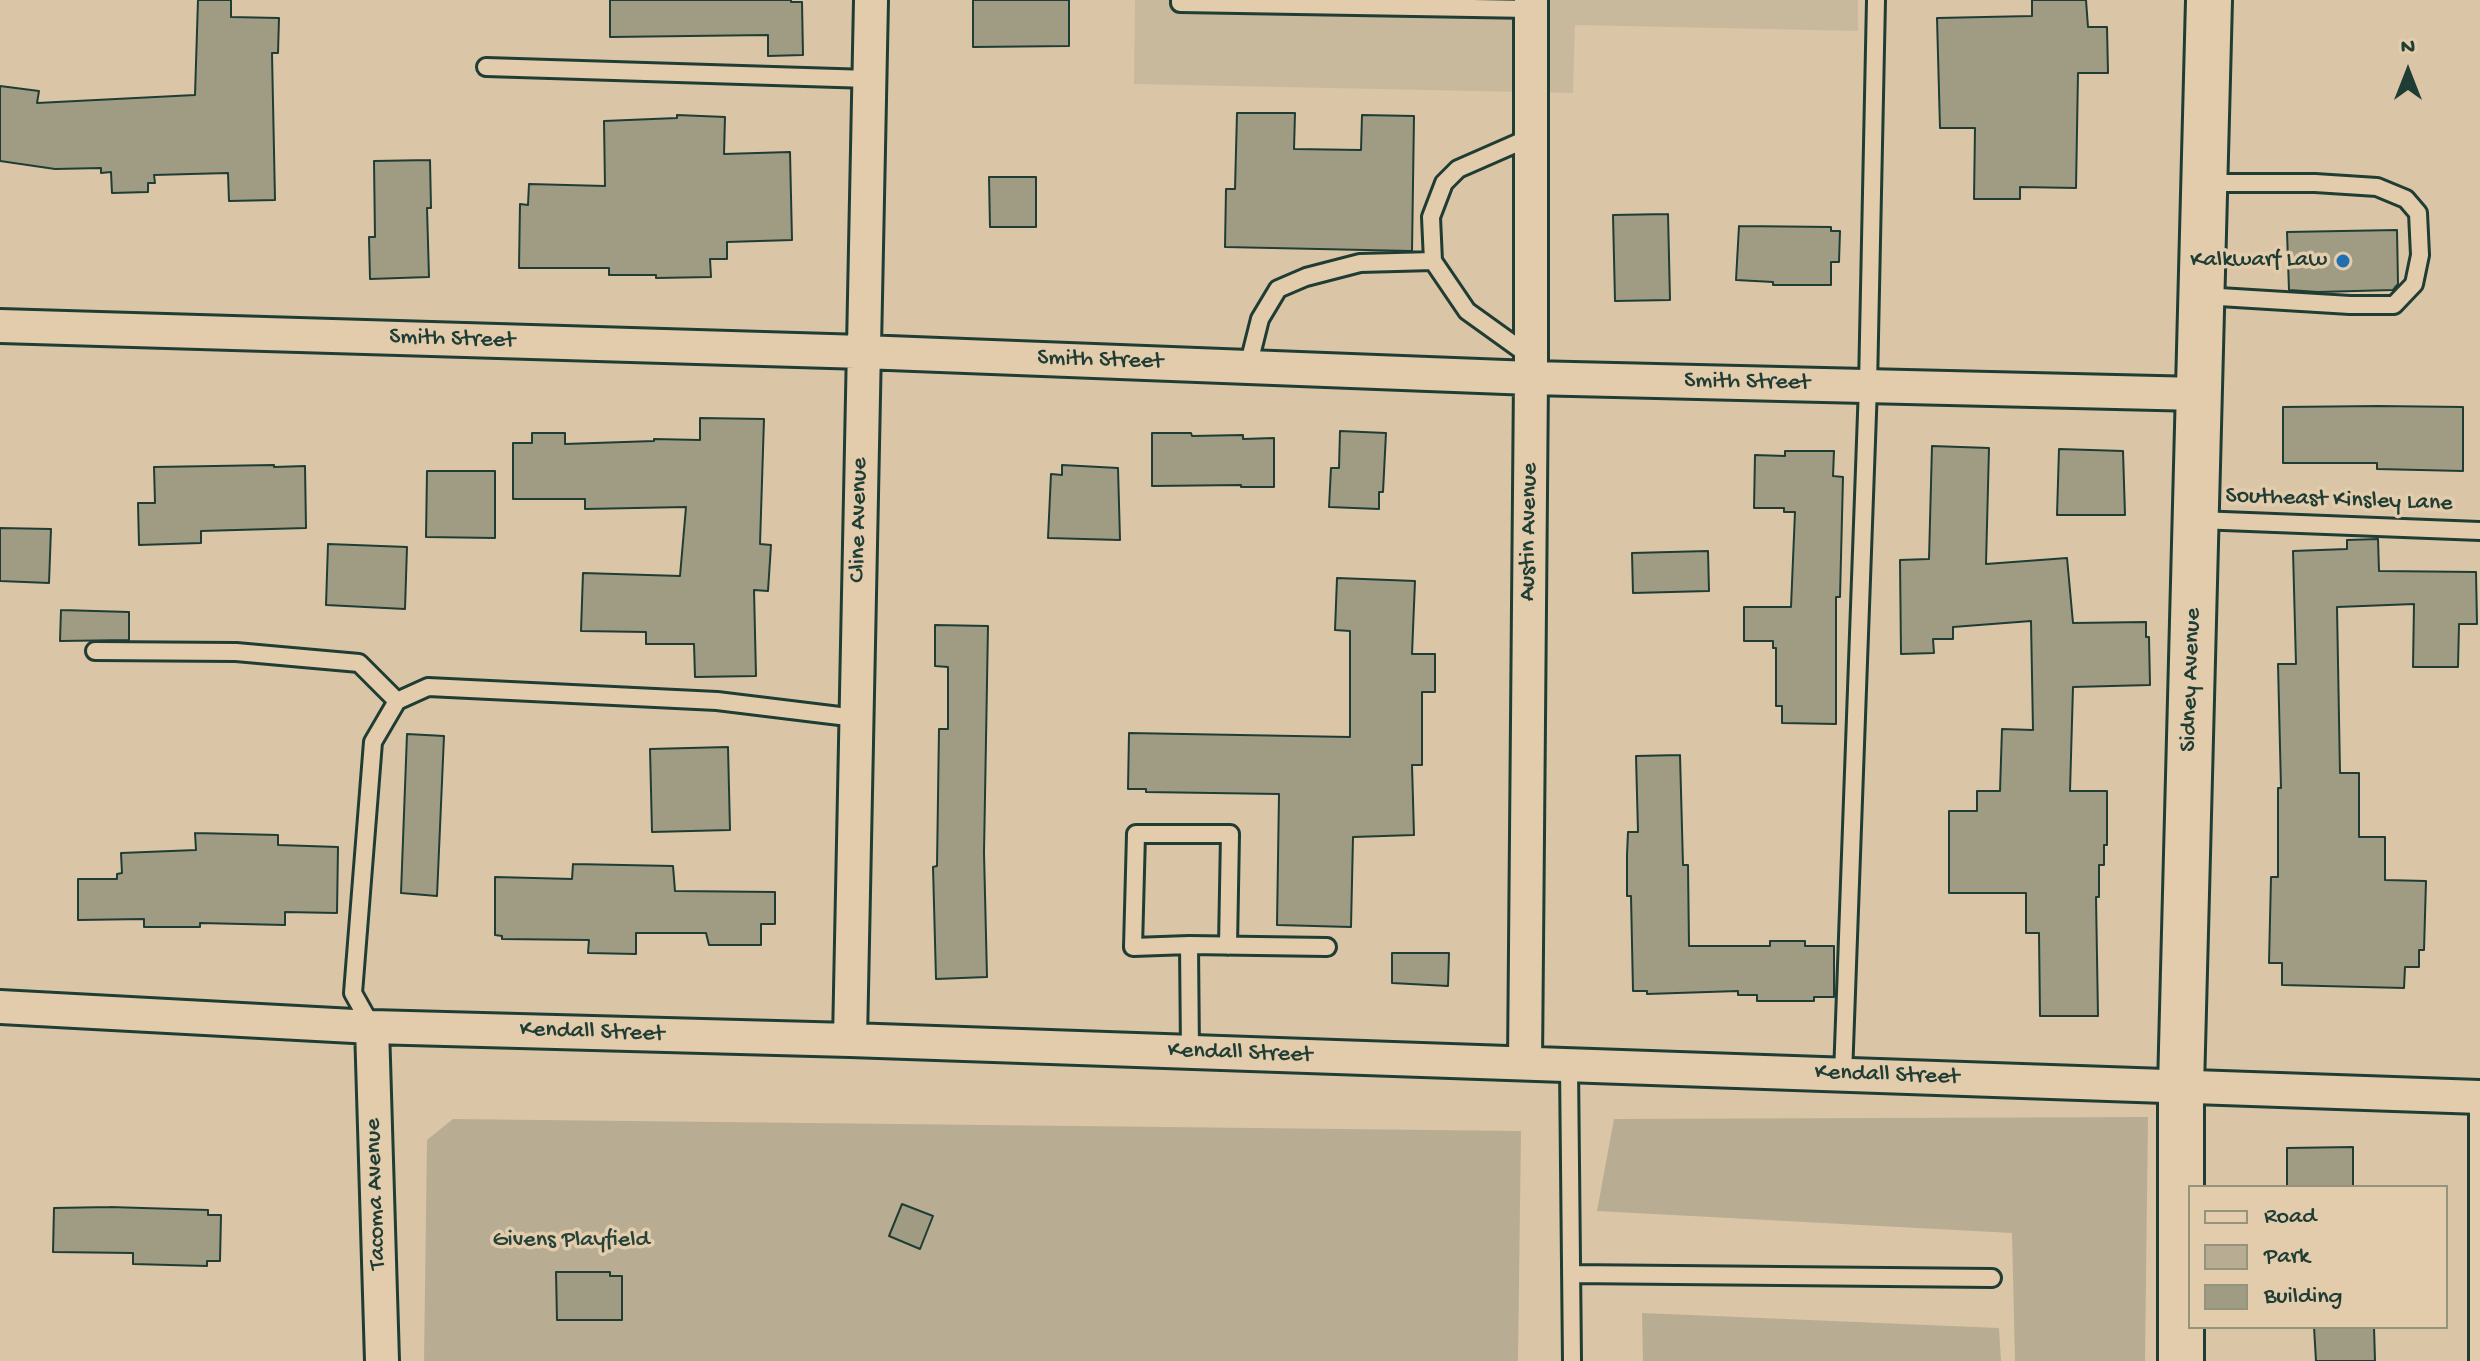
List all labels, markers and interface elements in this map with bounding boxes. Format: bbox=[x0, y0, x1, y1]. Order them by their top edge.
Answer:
north arrow bbox=[2368, 32, 2448, 112]
text: N bbox=[2401, 35, 2415, 61]
place label: Kalkwarf Law bbox=[2190, 247, 2327, 275]
marker: Kalkwarf Law bbox=[2334, 252, 2352, 270]
street label: Smith Street bbox=[389, 323, 515, 357]
street label: Smith Street bbox=[1037, 344, 1163, 378]
street label: Smith Street bbox=[1684, 368, 1810, 398]
street label: Cline Avenue bbox=[845, 457, 875, 583]
street label: Austin Avenue bbox=[1514, 463, 1546, 601]
street label: Southeast Kinsley Lane bbox=[2225, 483, 2453, 519]
street label: Sidney Avenue bbox=[2175, 608, 2209, 752]
street label: Kendall Street bbox=[519, 1016, 665, 1050]
street label: Kendall Street bbox=[1167, 1037, 1313, 1071]
street label: Kendall Street bbox=[1814, 1059, 1960, 1093]
street label: Tacoma Avenue bbox=[360, 1118, 394, 1270]
legend bbox=[2188, 1185, 2448, 1329]
text: Road bbox=[2264, 1203, 2316, 1232]
park label: Givens Playfield bbox=[492, 1227, 650, 1255]
text: Park bbox=[2264, 1243, 2310, 1272]
text: Building bbox=[2264, 1283, 2342, 1312]

